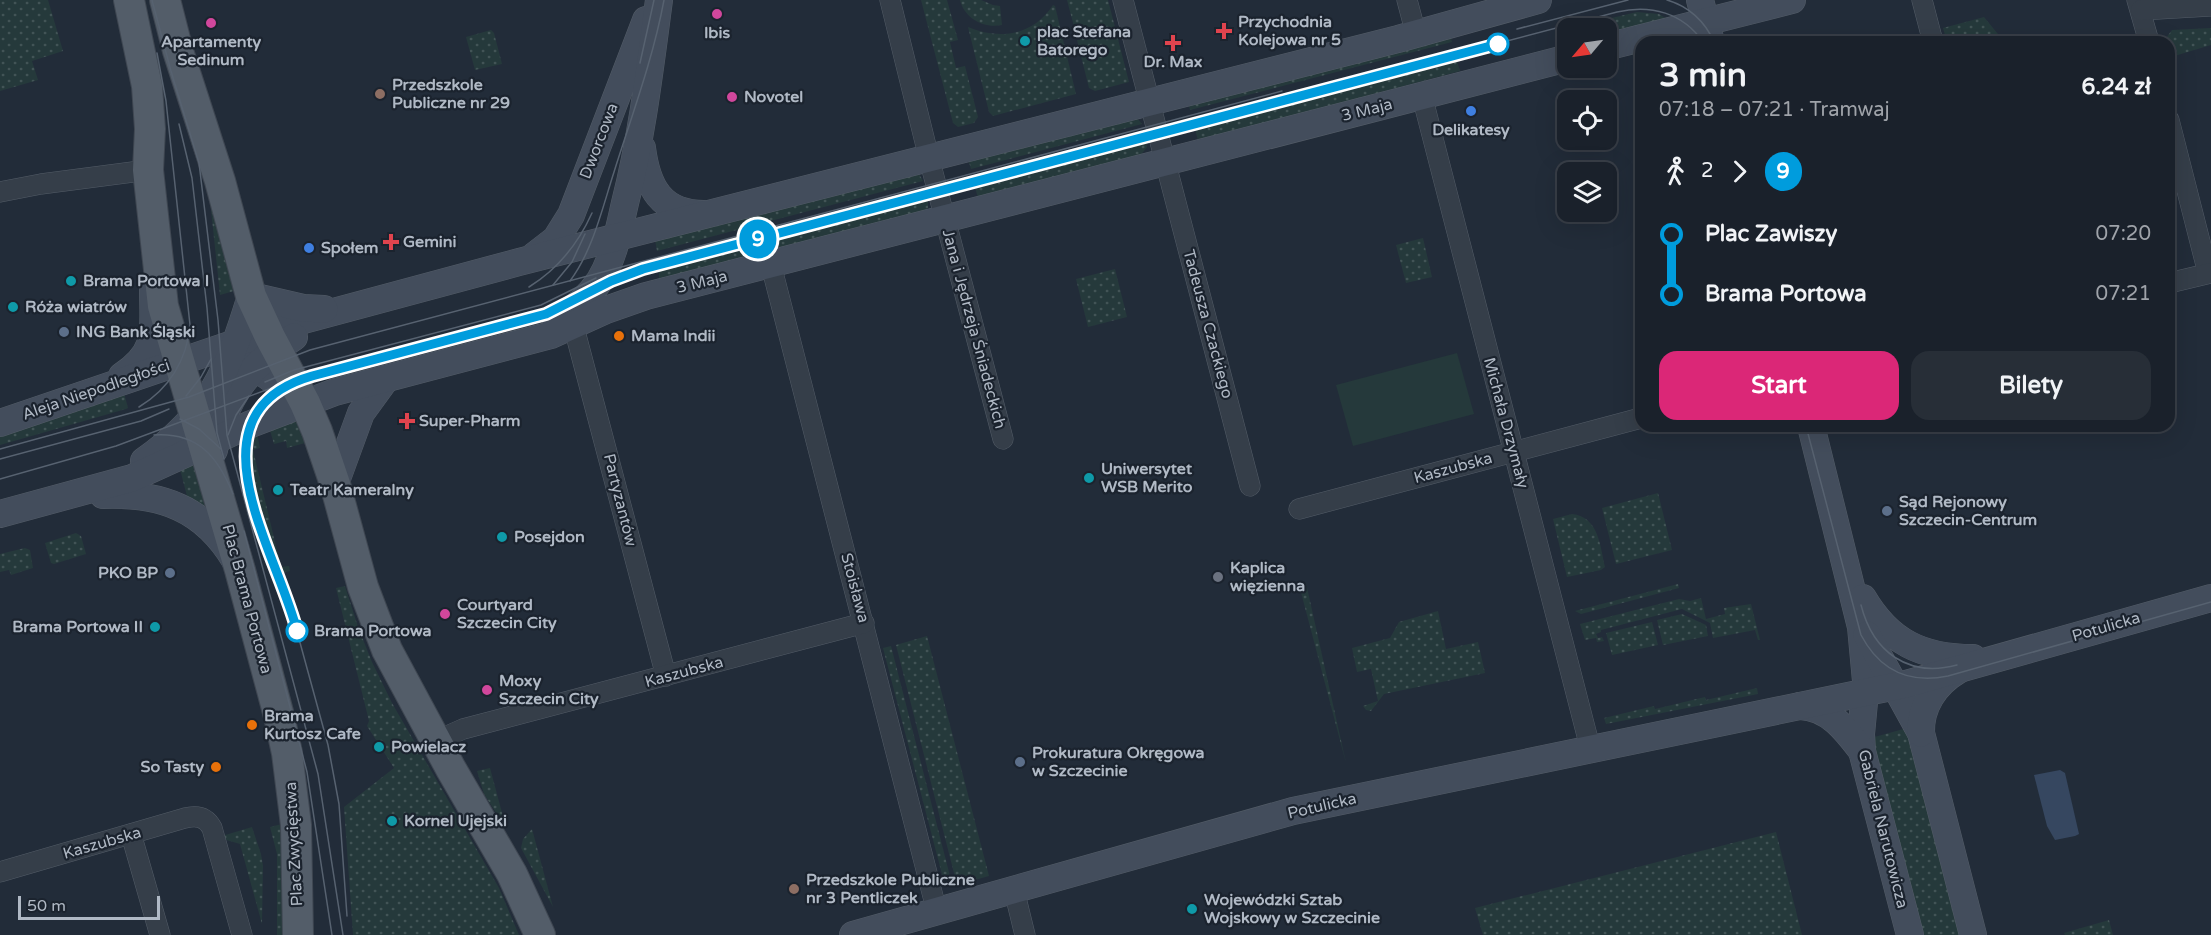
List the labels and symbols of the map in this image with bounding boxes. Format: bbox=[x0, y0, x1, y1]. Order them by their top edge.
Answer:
marker: Ibis bbox=[710, 7, 724, 21]
place label: Przychodnia Kolejowa nr 5 bbox=[1238, 12, 1341, 50]
marker: Apartamenty Sedinum bbox=[204, 16, 218, 30]
north arrow bbox=[1557, 18, 1617, 78]
place label: plac Stefana Batorego bbox=[1037, 22, 1131, 60]
marker: Przychodnia Kolejowa nr 5 bbox=[1215, 22, 1233, 40]
place label: Ibis bbox=[704, 23, 730, 43]
place label: Apartamenty Sedinum bbox=[161, 32, 261, 70]
unlabelled marker bbox=[1487, 33, 1509, 55]
marker: plac Stefana Batorego bbox=[1018, 34, 1032, 48]
marker: Dr. Max bbox=[1166, 36, 1180, 50]
place label: Dr. Max bbox=[1144, 52, 1203, 72]
place label: Przedszkole Publiczne nr 29 bbox=[392, 75, 510, 113]
marker: Przedszkole Publiczne nr 29 bbox=[373, 87, 387, 101]
place label: Novotel bbox=[744, 87, 803, 107]
marker: Novotel bbox=[725, 90, 739, 104]
street label: 3 Maja bbox=[1339, 94, 1395, 126]
street label: Dworcowa bbox=[575, 100, 623, 182]
marker: Delikatesy bbox=[1464, 104, 1478, 118]
place label: Delikatesy bbox=[1432, 120, 1510, 140]
line badge: 9 bbox=[738, 220, 777, 258]
street label: Jana i Jędrzeja Śniadeckich bbox=[938, 227, 1010, 431]
place label: Gemini bbox=[403, 232, 457, 252]
marker: Gemini bbox=[384, 235, 398, 249]
place label: Społem bbox=[321, 238, 378, 258]
marker: Społem bbox=[302, 241, 316, 255]
street label: Tadeusza Czackiego bbox=[1178, 247, 1238, 401]
street label: 3 Maja bbox=[674, 266, 730, 298]
place label: Brama Portowa I bbox=[83, 271, 209, 291]
marker: Brama Portowa I bbox=[64, 274, 78, 288]
place label: Róża wiatrów bbox=[25, 297, 127, 317]
marker: Róża wiatrów bbox=[6, 300, 20, 314]
place label: ING Bank Śląski bbox=[76, 322, 195, 342]
marker: ING Bank Śląski bbox=[57, 325, 71, 339]
place label: Mama Indii bbox=[631, 326, 716, 346]
marker: Mama Indii bbox=[612, 329, 626, 343]
street label: Aleja Niepodległości bbox=[19, 355, 173, 425]
street label: Michała Drzymały bbox=[1479, 355, 1533, 491]
place label: Super-Pharm bbox=[419, 411, 520, 431]
marker: Super-Pharm bbox=[400, 414, 414, 428]
street label: Kaszubska bbox=[1412, 448, 1494, 488]
street label: Partyzantów bbox=[599, 452, 641, 549]
place label: Uniwersytet WSB Merito bbox=[1101, 459, 1193, 497]
marker: Uniwersytet WSB Merito bbox=[1082, 471, 1096, 485]
place label: Teatr Kameralny bbox=[289, 480, 414, 500]
marker: Teatr Kameralny bbox=[271, 483, 285, 497]
place label: Sąd Rejonowy Szczecin-Centrum bbox=[1899, 492, 2037, 530]
marker: Sąd Rejonowy Szczecin-Centrum bbox=[1880, 504, 1894, 518]
street label: Plac Brama Portowa bbox=[217, 522, 277, 676]
place label: Posejdon bbox=[514, 527, 585, 547]
marker: Posejdon bbox=[495, 530, 509, 544]
street label: Stoisława bbox=[836, 551, 874, 625]
place label: Kaplica więzienna bbox=[1230, 558, 1305, 596]
place label: PKO BP bbox=[98, 563, 158, 583]
marker: PKO BP bbox=[163, 566, 177, 580]
marker: Kaplica więzienna bbox=[1211, 570, 1225, 584]
place label: Courtyard Szczecin City bbox=[457, 595, 557, 633]
marker: Courtyard Szczecin City bbox=[438, 607, 452, 621]
street label: Potulicka bbox=[2070, 608, 2142, 646]
place label: Brama Portowa II bbox=[12, 617, 143, 637]
marker: Brama Portowa II bbox=[148, 620, 162, 634]
marker: Brama Portowa bbox=[286, 620, 308, 642]
place label: Brama Portowa bbox=[314, 621, 432, 641]
street label: Kaszubska bbox=[643, 652, 725, 692]
place label: Moxy Szczecin City bbox=[499, 671, 599, 709]
marker: Moxy Szczecin City bbox=[480, 683, 494, 697]
place label: Brama Kurtosz Cafe bbox=[264, 706, 361, 744]
marker: Brama Kurtosz Cafe bbox=[245, 718, 259, 732]
place label: Powielacz bbox=[391, 737, 466, 757]
marker: Powielacz bbox=[372, 740, 386, 754]
place label: Prokuratura Okręgowa w Szczecinie bbox=[1032, 743, 1205, 781]
street label: Gabriela Narutowicza bbox=[1854, 748, 1912, 910]
marker: Prokuratura Okręgowa w Szczecinie bbox=[1013, 755, 1027, 769]
place label: So Tasty bbox=[141, 757, 204, 777]
marker: So Tasty bbox=[209, 760, 223, 774]
street label: Plac Zwycięstwa bbox=[281, 781, 307, 907]
street label: Potulicka bbox=[1286, 788, 1358, 824]
place label: Kornel Ujejski bbox=[404, 811, 507, 831]
marker: Kornel Ujejski bbox=[385, 814, 399, 828]
street label: Kaszubska bbox=[61, 822, 143, 864]
place label: Przedszkole Publiczne nr 3 Pentliczek bbox=[806, 870, 975, 908]
marker: Przedszkole Publiczne nr 3 Pentliczek bbox=[787, 882, 801, 896]
place label: Wojewódzki Sztab Wojskowy w Szczecinie bbox=[1204, 890, 1380, 928]
scale bar bbox=[18, 893, 160, 920]
marker: Wojewódzki Sztab Wojskowy w Szczecinie bbox=[1185, 902, 1199, 916]

